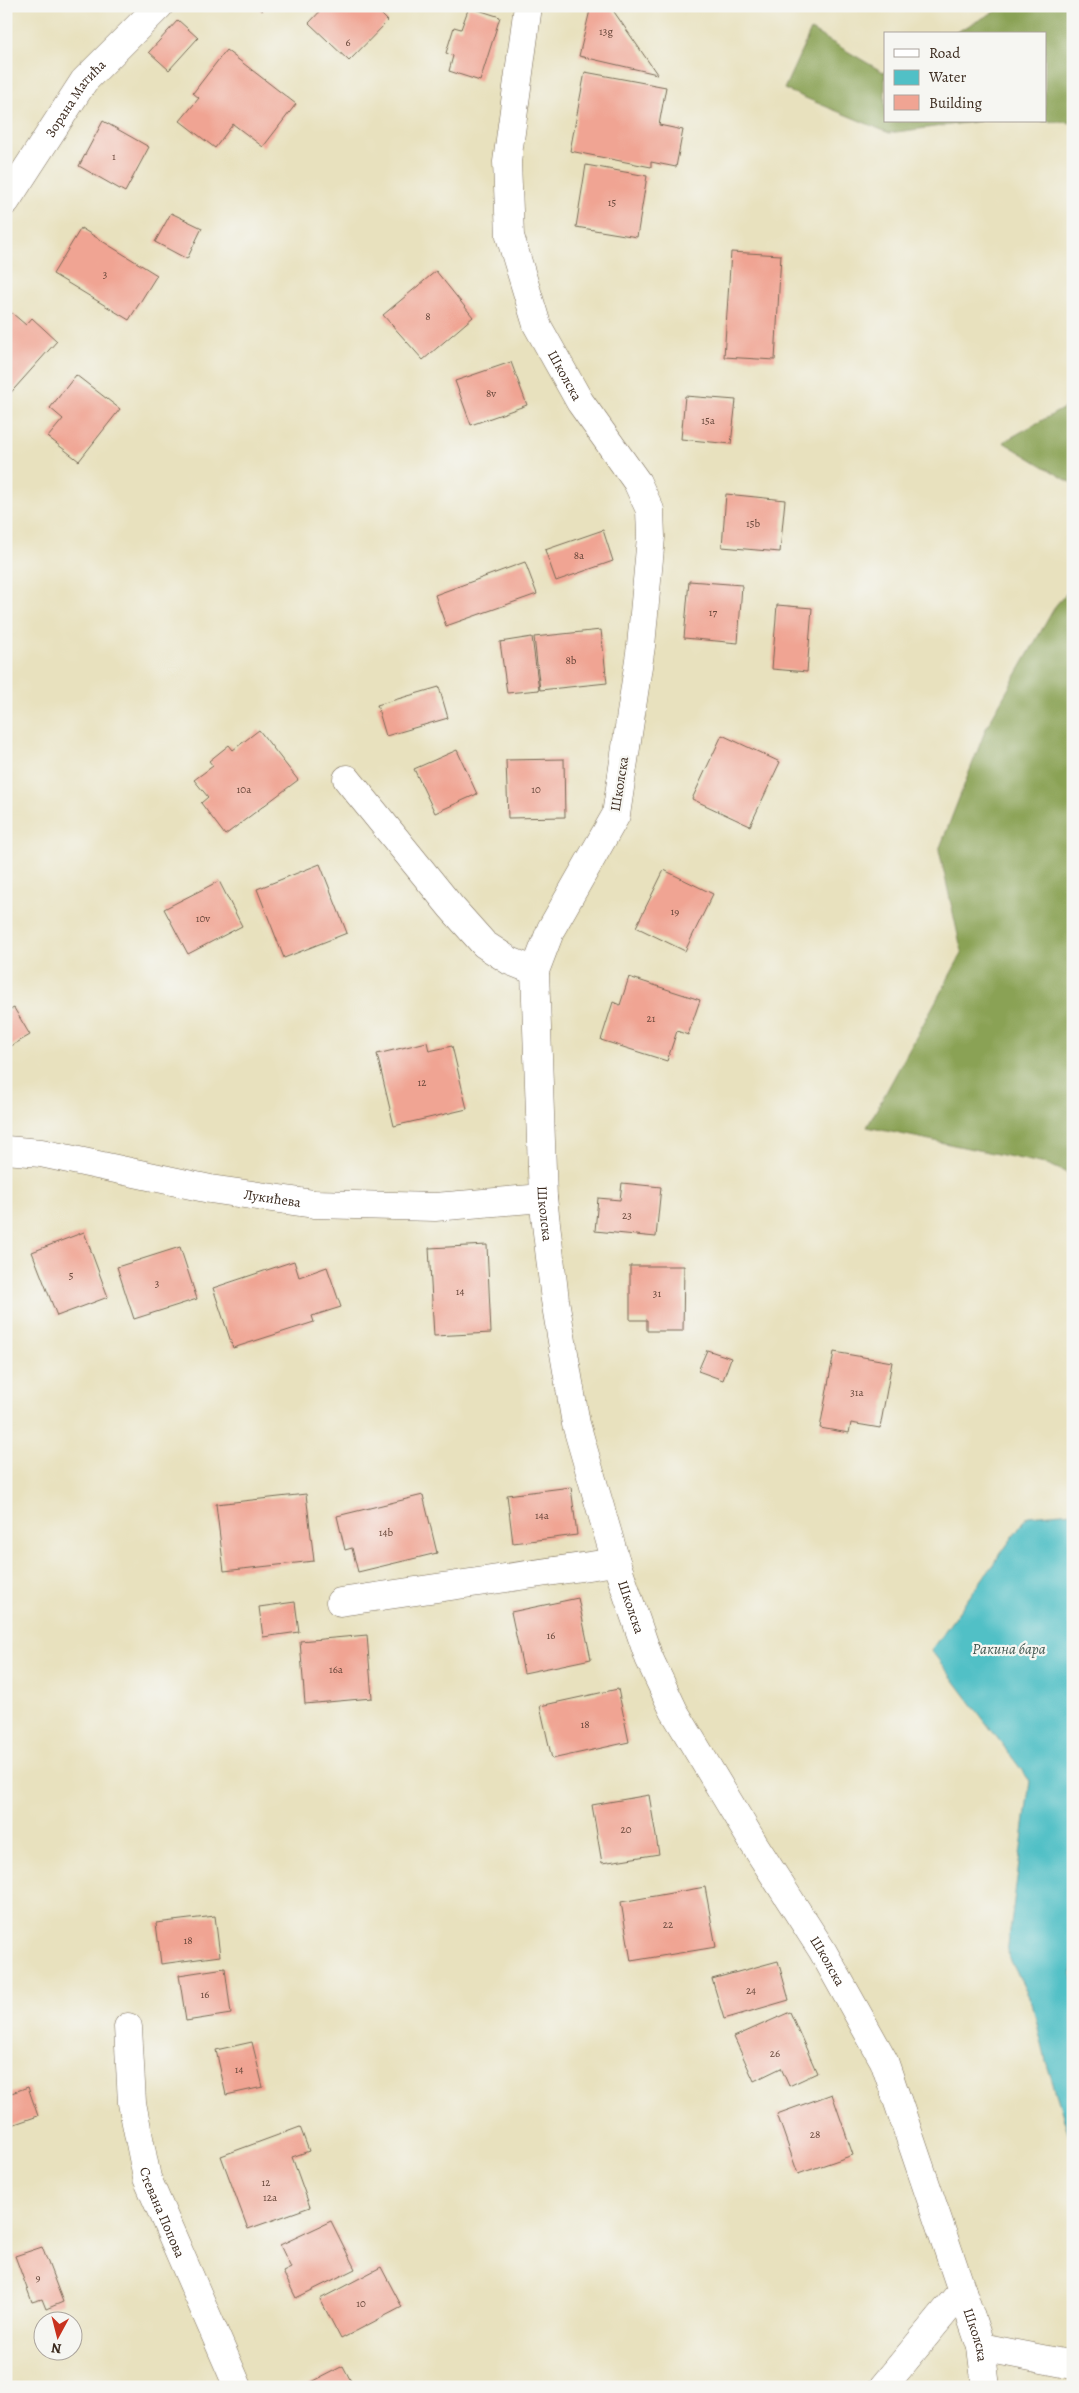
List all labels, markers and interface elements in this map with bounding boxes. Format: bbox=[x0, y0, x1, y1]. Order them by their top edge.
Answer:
house number: 13g bbox=[599, 24, 613, 39]
legend bbox=[884, 32, 1046, 122]
house number: 6 bbox=[345, 35, 351, 50]
text: Road bbox=[929, 43, 961, 63]
street label: Зорана Матића bbox=[41, 55, 111, 141]
text: Water bbox=[928, 67, 966, 87]
text: Building bbox=[929, 93, 982, 113]
house number: 1 bbox=[112, 149, 116, 164]
house number: 15 bbox=[608, 195, 617, 210]
house number: 3 bbox=[103, 267, 107, 282]
house number: 8 bbox=[425, 309, 431, 324]
street label: Школска bbox=[543, 347, 587, 405]
house number: 8v bbox=[486, 386, 496, 401]
house number: 15a bbox=[701, 413, 716, 428]
house number: 15b bbox=[746, 516, 760, 531]
house number: 8a bbox=[574, 548, 585, 563]
house number: 17 bbox=[709, 605, 718, 620]
house number: 8b bbox=[566, 653, 577, 668]
street label: Школска bbox=[606, 755, 633, 813]
house number: 10a bbox=[237, 782, 252, 797]
house number: 10 bbox=[531, 782, 541, 797]
house number: 19 bbox=[671, 904, 679, 919]
house number: 10v bbox=[196, 911, 210, 926]
house number: 21 bbox=[647, 1011, 656, 1026]
house number: 12 bbox=[418, 1075, 427, 1090]
street label: Лукићева bbox=[243, 1185, 303, 1212]
street label: Школска bbox=[533, 1186, 557, 1243]
house number: 23 bbox=[622, 1208, 632, 1223]
house number: 5 bbox=[69, 1268, 74, 1283]
house number: 3 bbox=[155, 1276, 159, 1291]
house number: 14 bbox=[456, 1284, 464, 1299]
house number: 31 bbox=[653, 1286, 661, 1301]
house number: 31a bbox=[850, 1385, 865, 1400]
house number: 14a bbox=[535, 1508, 550, 1523]
house number: 14b bbox=[379, 1525, 394, 1540]
street label: Школска bbox=[613, 1578, 649, 1637]
house number: 16 bbox=[547, 1628, 555, 1643]
water label: Ракина бара bbox=[972, 1639, 1046, 1659]
house number: 16a bbox=[329, 1662, 344, 1677]
house number: 18 bbox=[580, 1717, 590, 1732]
house number: 20 bbox=[620, 1822, 632, 1837]
house number: 22 bbox=[663, 1917, 673, 1932]
street label: Школска bbox=[805, 1932, 850, 1990]
house number: 18 bbox=[183, 1933, 193, 1948]
house number: 24 bbox=[746, 1983, 756, 1998]
house number: 16 bbox=[201, 1987, 209, 2002]
house number: 26 bbox=[770, 2046, 780, 2061]
house number: 14 bbox=[235, 2062, 243, 2077]
house number: 28 bbox=[810, 2127, 820, 2142]
street label: Стевана Попова bbox=[135, 2165, 190, 2261]
house number: 12 bbox=[262, 2175, 271, 2190]
house number: 12a bbox=[263, 2190, 278, 2205]
house number: 9 bbox=[35, 2270, 41, 2285]
house number: 10 bbox=[356, 2296, 366, 2311]
street label: Школска bbox=[958, 2306, 992, 2363]
north arrow bbox=[32, 2310, 82, 2360]
text: N bbox=[50, 2338, 63, 2358]

